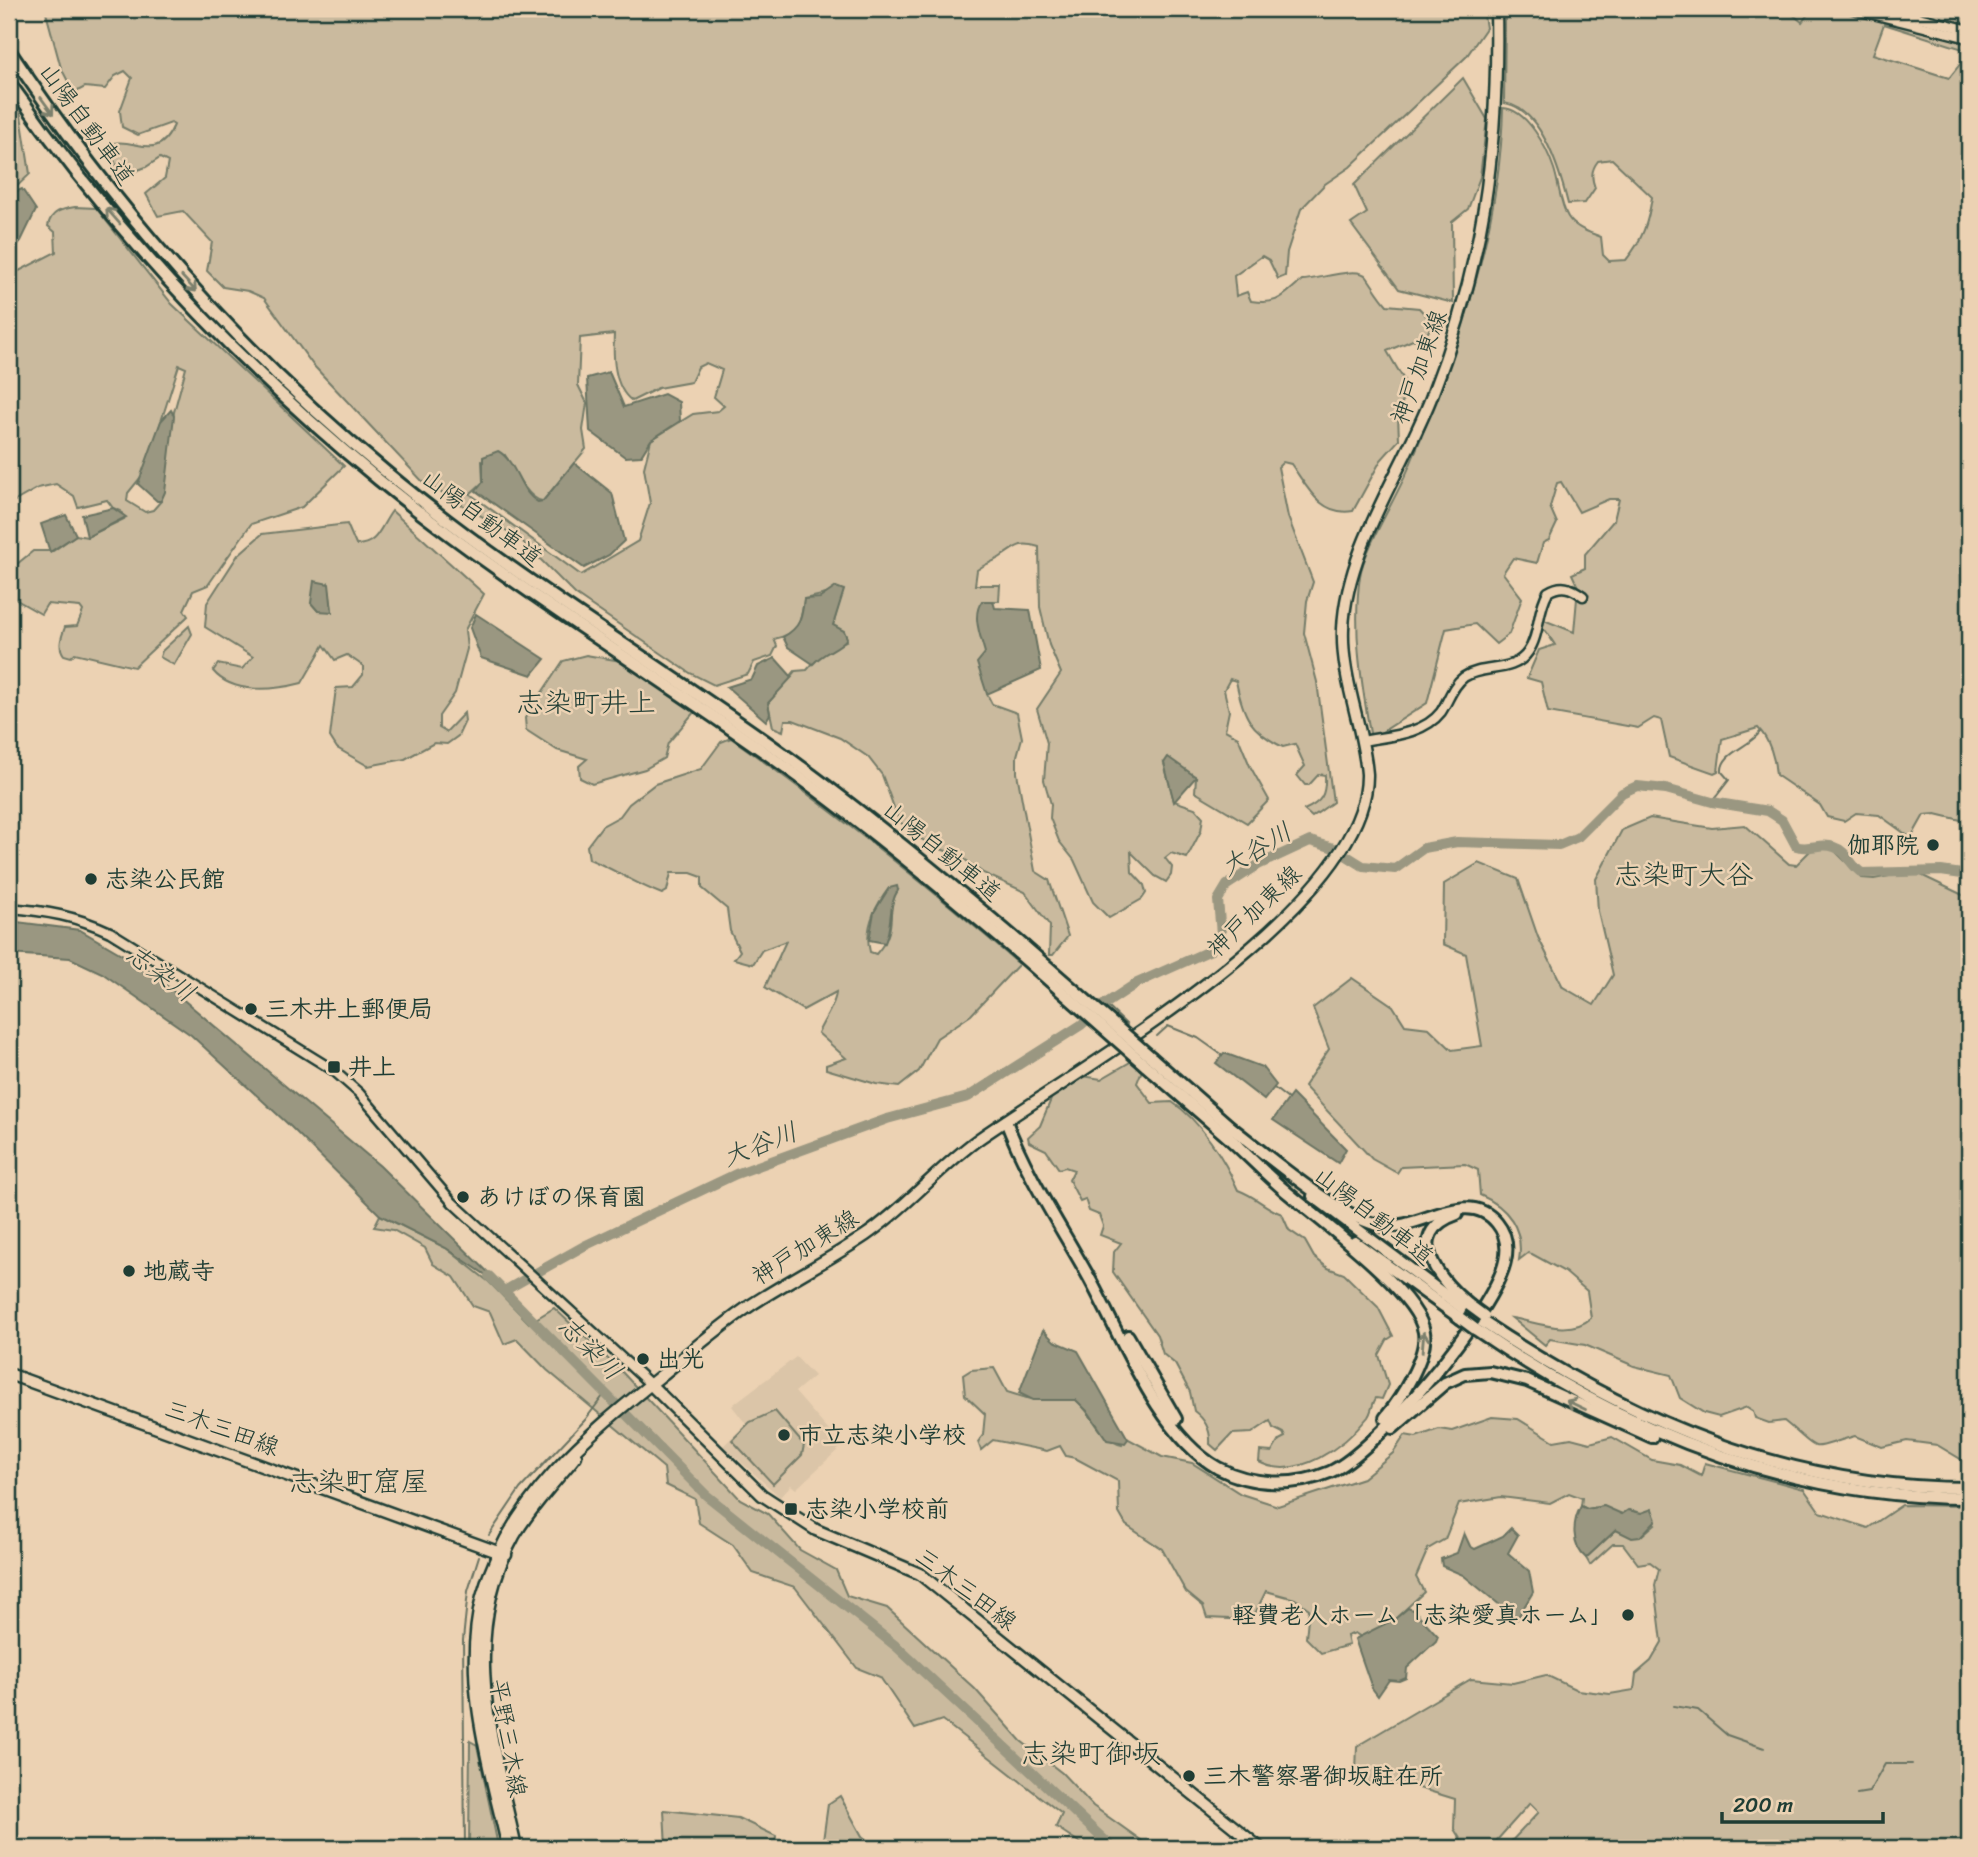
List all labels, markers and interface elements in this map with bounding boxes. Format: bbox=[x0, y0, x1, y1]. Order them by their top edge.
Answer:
street label: 山陽自動車道 bbox=[28, 53, 146, 195]
one-way arrow bbox=[40, 96, 54, 115]
one-way arrow bbox=[105, 208, 121, 226]
one-way arrow bbox=[181, 275, 197, 293]
street label: 神戸加東線 bbox=[1379, 303, 1459, 431]
street label: 山陽自動車道 bbox=[412, 458, 552, 578]
district label: 志染町井上 bbox=[516, 678, 656, 727]
street label: 山陽自動車道 bbox=[873, 789, 1011, 913]
water label: 大谷川 bbox=[1211, 809, 1301, 889]
place label: 伽耶院 bbox=[1847, 824, 1919, 866]
marker: 伽耶院 bbox=[1925, 837, 1941, 853]
district label: 志染町大谷 bbox=[1614, 850, 1754, 899]
street label: 神戸加東線 bbox=[1196, 854, 1312, 968]
place label: 志染公民館 bbox=[105, 858, 225, 900]
marker: 志染公民館 bbox=[83, 871, 99, 887]
water label: 志染川 bbox=[116, 931, 206, 1015]
place label: 三木井上郵便局 bbox=[265, 988, 433, 1030]
marker: 三木井上郵便局 bbox=[243, 1001, 259, 1017]
place label: 井上 bbox=[348, 1046, 396, 1088]
marker: 井上 bbox=[326, 1059, 342, 1075]
water label: 大谷川 bbox=[715, 1109, 805, 1179]
street label: 山陽自動車道 bbox=[1304, 1155, 1444, 1277]
place label: あけぼの保育園 bbox=[477, 1176, 646, 1218]
marker: あけぼの保育園 bbox=[455, 1189, 471, 1205]
street label: 神戸加東線 bbox=[743, 1197, 867, 1297]
place label: 地蔵寺 bbox=[143, 1250, 215, 1292]
marker: 地蔵寺 bbox=[121, 1263, 137, 1279]
water label: 志染川 bbox=[547, 1304, 635, 1392]
one-way arrow bbox=[1417, 1331, 1430, 1354]
place label: 出光 bbox=[657, 1338, 705, 1380]
marker: 出光 bbox=[635, 1351, 651, 1367]
street label: 三木三田線 bbox=[158, 1388, 286, 1468]
one-way arrow bbox=[1566, 1398, 1587, 1411]
place label: 市立志染小学校 bbox=[798, 1414, 966, 1456]
marker: 市立志染小学校 bbox=[776, 1427, 792, 1443]
district label: 志染町窟屋 bbox=[289, 1457, 429, 1506]
place label: 志染小学校前 bbox=[805, 1488, 949, 1530]
marker: 志染小学校前 bbox=[783, 1501, 799, 1517]
street label: 三木三田線 bbox=[905, 1536, 1027, 1642]
place label: 軽費老人ホーム「志染愛真ホーム」 bbox=[1232, 1594, 1614, 1636]
marker: 軽費老人ホーム「志染愛真ホーム」 bbox=[1620, 1607, 1636, 1623]
street label: 平野三木線 bbox=[477, 1675, 539, 1801]
district label: 志染町御坂 bbox=[1021, 1729, 1161, 1778]
place label: 三木警察署御坂駐在所 bbox=[1203, 1755, 1443, 1797]
marker: 三木警察署御坂駐在所 bbox=[1181, 1768, 1197, 1784]
scale bar bbox=[1722, 1780, 1884, 1824]
text: 200 m bbox=[1733, 1786, 1793, 1824]

